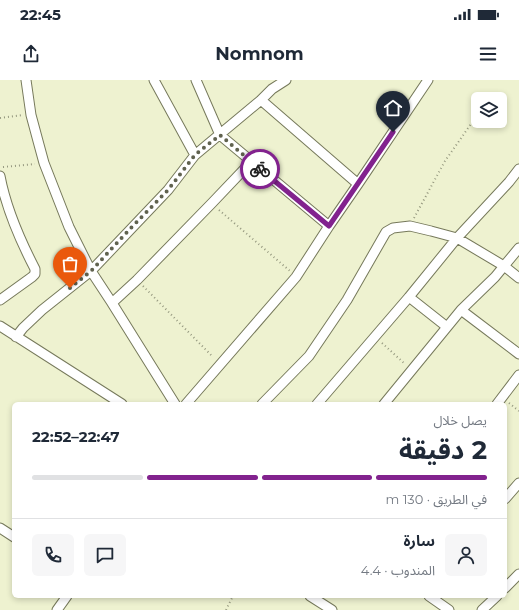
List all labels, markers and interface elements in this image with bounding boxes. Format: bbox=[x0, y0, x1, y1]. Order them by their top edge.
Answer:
text: 22:45 bbox=[20, 5, 61, 24]
icon: share bbox=[20, 43, 42, 65]
text: Nomnom bbox=[215, 43, 304, 65]
icon: menu bbox=[477, 43, 499, 65]
pin bbox=[376, 91, 410, 132]
map controls bbox=[471, 92, 507, 128]
button: layers bbox=[471, 92, 507, 128]
icon: home bbox=[382, 97, 404, 119]
courier bbox=[240, 149, 280, 189]
icon: bike bbox=[249, 158, 271, 180]
pin bbox=[53, 247, 87, 288]
icon: bag bbox=[59, 253, 81, 275]
text: يصل خلال bbox=[433, 412, 487, 428]
text: 22:47–22:52 bbox=[32, 427, 120, 446]
text: 2 دقيقة bbox=[399, 434, 487, 466]
text: في الطريق · 130 m bbox=[385, 491, 487, 507]
text: سارة bbox=[403, 531, 435, 550]
button: phone bbox=[32, 534, 74, 576]
button: chat bbox=[84, 534, 126, 576]
button: person bbox=[445, 534, 487, 576]
text: المندوب · 4.4 bbox=[361, 562, 435, 578]

